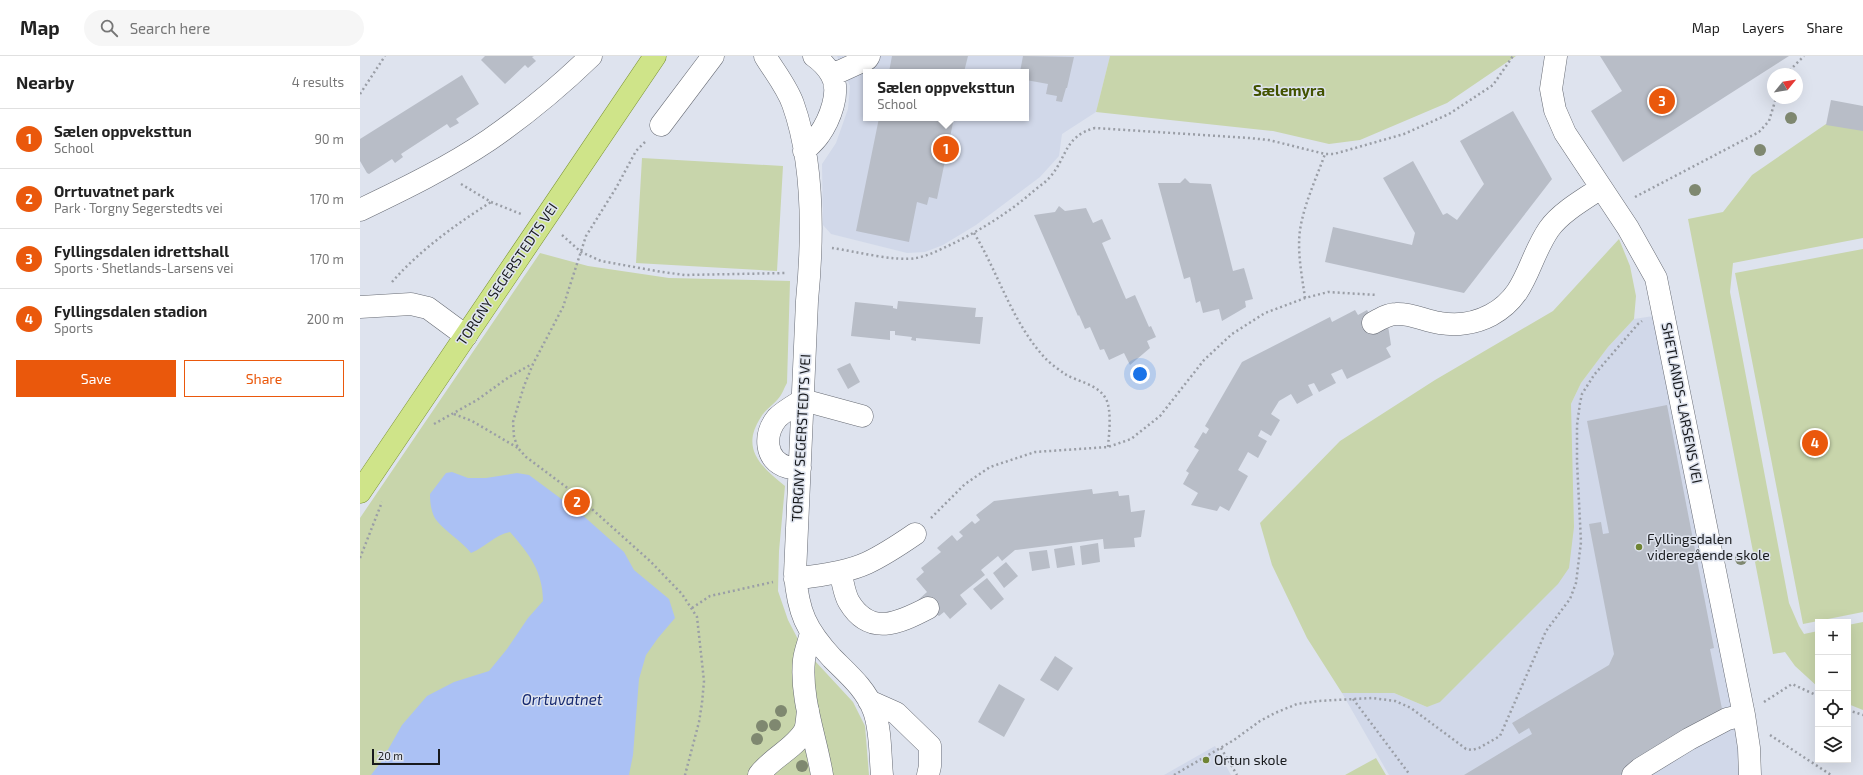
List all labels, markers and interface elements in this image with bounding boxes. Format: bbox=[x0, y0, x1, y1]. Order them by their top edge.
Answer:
search box bbox=[84, 10, 364, 46]
text: Map bbox=[20, 16, 60, 39]
icon: search bbox=[98, 17, 120, 39]
text: Search here bbox=[130, 19, 210, 37]
text: Map bbox=[1692, 19, 1720, 36]
text: Layers bbox=[1742, 19, 1784, 36]
text: Share bbox=[1806, 19, 1843, 36]
north arrow bbox=[1767, 68, 1803, 104]
popup bbox=[863, 69, 1029, 121]
text: Nearby bbox=[16, 72, 74, 92]
text: 4 results bbox=[292, 74, 344, 90]
text: Sælen oppveksttun bbox=[877, 78, 1015, 96]
district label: Sælemyra bbox=[1253, 81, 1325, 100]
pin: 3 bbox=[1649, 86, 1675, 116]
text: School bbox=[877, 96, 917, 112]
text: Sælen oppveksttun bbox=[54, 122, 192, 140]
text: 1 bbox=[26, 131, 32, 147]
text: 90 m bbox=[314, 131, 344, 147]
pin: 1 bbox=[933, 134, 959, 164]
text: School bbox=[54, 140, 94, 156]
text: Orrtuvatnet park bbox=[54, 182, 174, 200]
text: 2 bbox=[25, 191, 33, 207]
text: 170 m bbox=[310, 191, 344, 207]
street label: TORGNY SEGERSTEDTS VEI bbox=[453, 199, 561, 348]
text: Park · Torgny Segerstedts vei bbox=[54, 200, 223, 216]
text: Fyllingsdalen idrettshall bbox=[54, 242, 229, 260]
text: 3 bbox=[25, 251, 33, 267]
text: 170 m bbox=[310, 251, 344, 267]
text: Sports · Shetlands-Larsens vei bbox=[54, 260, 233, 276]
text: Fyllingsdalen stadion bbox=[54, 302, 207, 320]
text: 4 bbox=[25, 311, 33, 327]
text: 200 m bbox=[307, 311, 344, 327]
text: Sports bbox=[54, 320, 93, 336]
street label: SHETLANDS-LARSENS VEI bbox=[1659, 321, 1706, 485]
street label: TORGNY SEGERSTEDTS VEI bbox=[788, 354, 813, 522]
button: Save bbox=[16, 360, 176, 397]
button: Share bbox=[184, 360, 344, 397]
your location bbox=[1130, 364, 1150, 384]
pin: 4 bbox=[1802, 428, 1828, 458]
pin: 2 bbox=[564, 487, 590, 517]
place label: Fyllingsdalen videregående skole bbox=[1647, 530, 1770, 563]
marker: Fyllingsdalen videregående skole bbox=[1634, 542, 1644, 552]
map controls bbox=[1815, 619, 1851, 763]
button: + bbox=[1815, 619, 1851, 655]
button: − bbox=[1815, 655, 1851, 691]
water label: Orrtuvatnet bbox=[522, 690, 603, 708]
button: locate bbox=[1815, 691, 1851, 727]
button: layers bbox=[1815, 727, 1851, 763]
scale bar bbox=[372, 747, 440, 766]
text: 20 m bbox=[378, 749, 403, 762]
place label: Ortun skole bbox=[1214, 751, 1287, 768]
marker: Ortun skole bbox=[1201, 755, 1211, 765]

